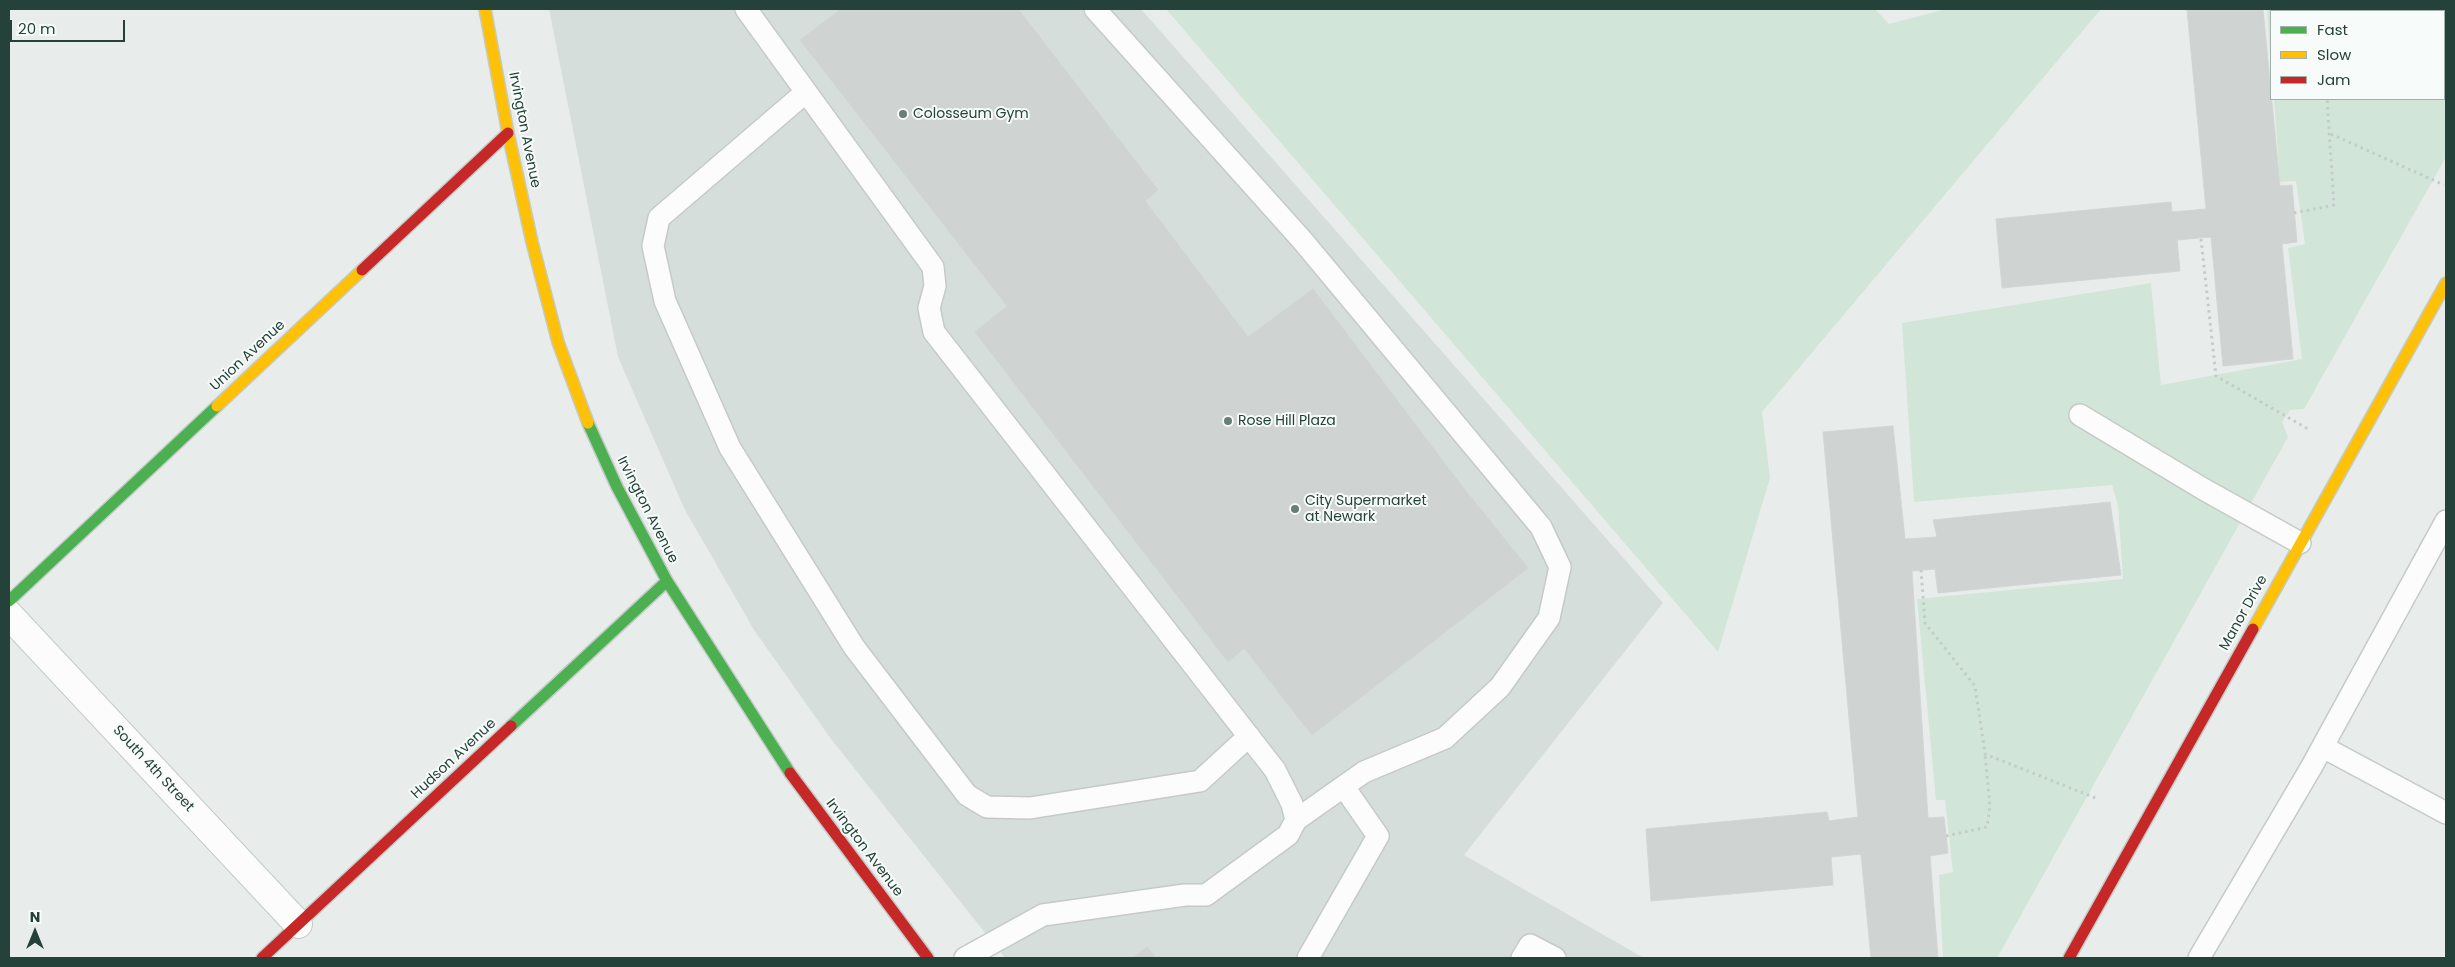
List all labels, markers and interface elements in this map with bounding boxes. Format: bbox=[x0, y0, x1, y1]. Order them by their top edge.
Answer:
scale bar bbox=[12, 10, 128, 42]
legend bbox=[2270, 10, 2445, 100]
text: 20 m bbox=[18, 18, 56, 39]
text: Fast bbox=[2317, 19, 2348, 40]
text: Slow bbox=[2317, 44, 2351, 65]
text: Jam bbox=[2317, 69, 2351, 90]
street label: Irvington Avenue bbox=[505, 71, 543, 189]
place label: Colosseum Gym bbox=[913, 106, 1029, 122]
marker: Colosseum Gym bbox=[897, 108, 909, 120]
street label: Union Avenue bbox=[207, 317, 289, 395]
place label: Rose Hill Plaza bbox=[1238, 413, 1336, 429]
marker: Rose Hill Plaza bbox=[1222, 415, 1234, 427]
street label: Irvington Avenue bbox=[613, 454, 681, 566]
place label: City Supermarket at Newark bbox=[1305, 493, 1427, 526]
marker: City Supermarket at Newark bbox=[1289, 503, 1301, 515]
street label: Manor Drive bbox=[2216, 572, 2272, 654]
street label: Hudson Avenue bbox=[408, 715, 500, 803]
street label: South 4th Street bbox=[109, 722, 197, 816]
street label: Irvington Avenue bbox=[822, 796, 906, 900]
north arrow bbox=[10, 907, 60, 957]
text: N bbox=[30, 907, 40, 927]

